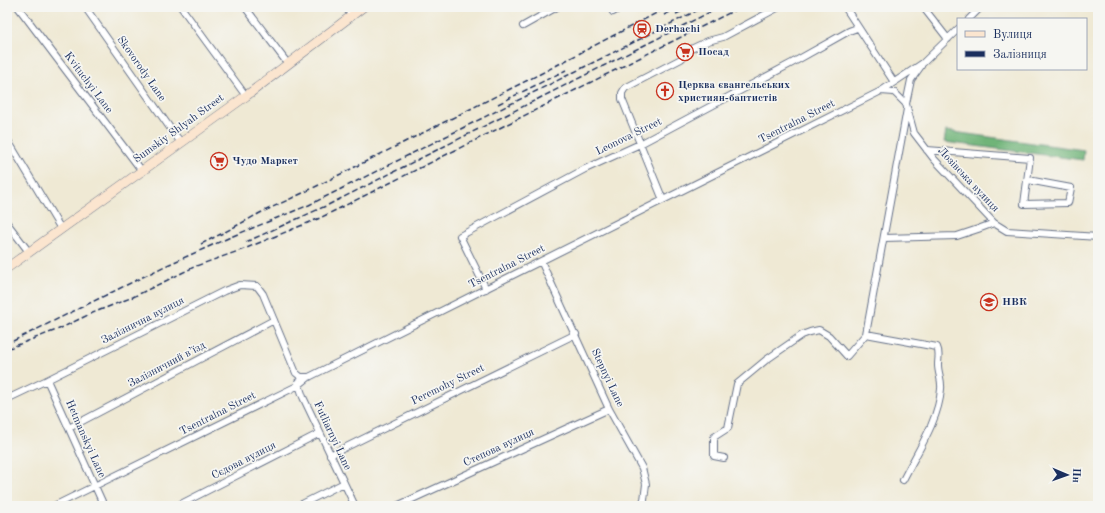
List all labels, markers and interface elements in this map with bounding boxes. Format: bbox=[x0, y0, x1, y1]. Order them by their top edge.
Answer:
legend bbox=[957, 18, 1087, 70]
station icon: Derhachi bbox=[632, 19, 652, 39]
place label: Derhachi bbox=[655, 24, 700, 35]
text: Вулиця bbox=[993, 29, 1032, 41]
street label: Skovorody Lane bbox=[114, 34, 168, 104]
supermarket icon: Посад bbox=[675, 42, 695, 62]
place label: Посад bbox=[698, 47, 729, 58]
text: Залізниця bbox=[993, 48, 1047, 61]
street label: Kvituchyi Lane bbox=[62, 50, 114, 116]
place label: Церква євангельських християн-баптистів bbox=[678, 80, 790, 104]
church icon: Церква євангельських християн-баптистів bbox=[655, 81, 675, 101]
street label: Sumskiy Shlyah Street bbox=[132, 93, 226, 165]
street label: Tsentralna Street bbox=[757, 98, 837, 146]
street label: Leonova Street bbox=[594, 116, 664, 158]
street label: Лозівська вулиця bbox=[935, 145, 1001, 215]
supermarket icon: Чудо Маркет bbox=[209, 151, 229, 171]
place label: Чудо Маркет bbox=[232, 156, 298, 167]
street label: Tsentralna Street bbox=[467, 243, 547, 291]
school or university icon: НВК bbox=[979, 292, 999, 312]
street label: Залізнична вулиця bbox=[100, 295, 186, 347]
place label: НВК bbox=[1002, 297, 1027, 308]
street label: Залізничний в’їзд bbox=[127, 340, 208, 390]
street label: Stepnyi Lane bbox=[589, 347, 625, 409]
street label: Peremohy Street bbox=[410, 363, 486, 407]
street label: Tsentralna Street bbox=[178, 390, 258, 438]
street label: Hetmanskyi Lane bbox=[63, 398, 107, 480]
street label: Futliarnyi Lane bbox=[311, 400, 353, 472]
street label: Степова вулиця bbox=[462, 427, 536, 469]
street label: Сєдова вулиця bbox=[210, 440, 278, 482]
north arrow bbox=[1047, 455, 1087, 495]
text: Пн bbox=[1070, 468, 1081, 483]

